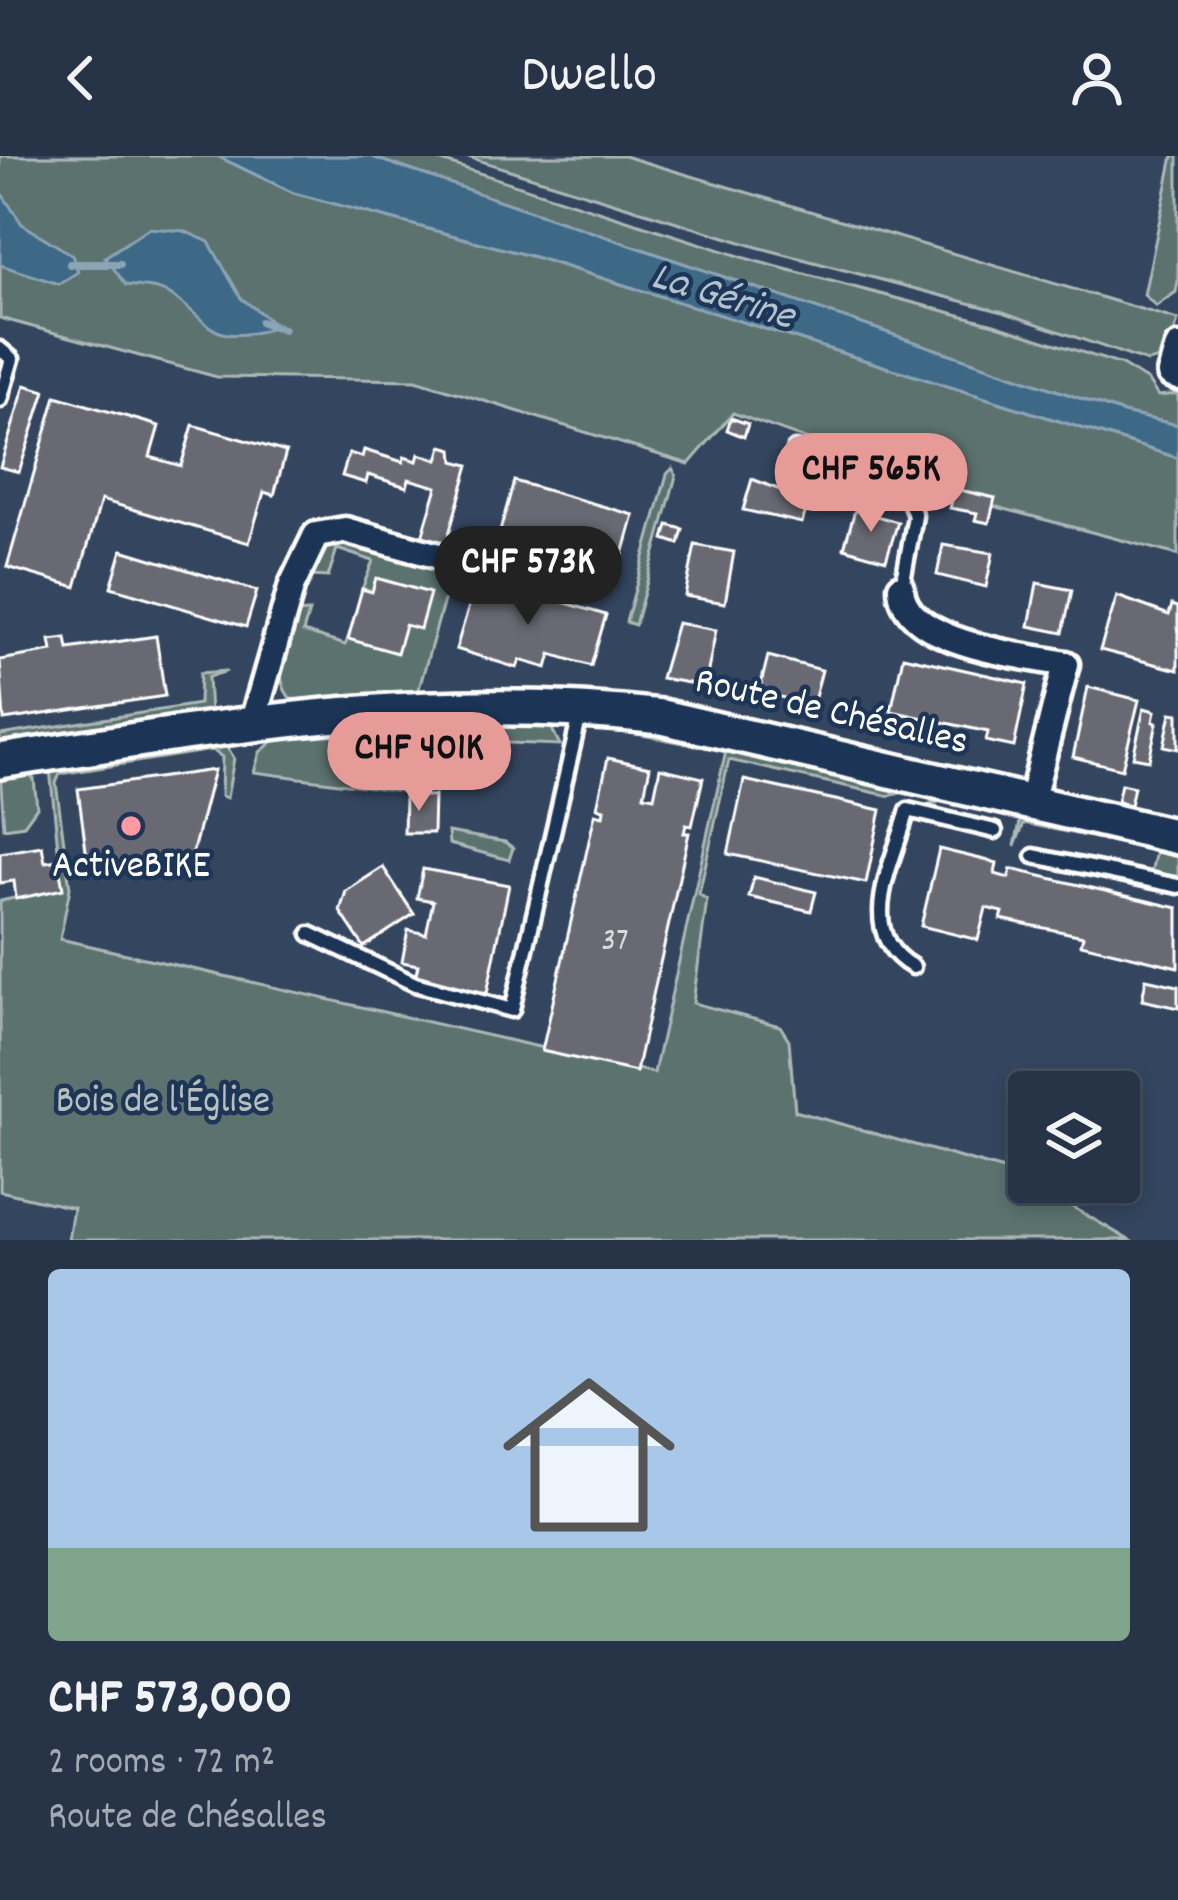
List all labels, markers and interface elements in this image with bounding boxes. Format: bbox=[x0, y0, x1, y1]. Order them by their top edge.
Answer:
text: Dwello bbox=[521, 40, 657, 117]
icon: back bbox=[48, 45, 114, 111]
icon: person bbox=[1064, 45, 1130, 111]
water label: La Gérine bbox=[643, 249, 803, 350]
pin: CHF 565K bbox=[747, 433, 995, 535]
text: CHF 565K bbox=[802, 444, 940, 499]
pin: CHF 573K bbox=[404, 526, 652, 628]
text: CHF 573K bbox=[461, 537, 595, 592]
street label: Route de Chésalles bbox=[689, 656, 973, 772]
pin: CHF 401K bbox=[295, 712, 543, 814]
text: CHF 401K bbox=[354, 723, 484, 778]
marker: ActiveBIKE bbox=[118, 813, 144, 839]
place label: ActiveBIKE bbox=[52, 841, 210, 896]
house number: 37 bbox=[601, 919, 629, 966]
map controls bbox=[1008, 1071, 1140, 1203]
button: layers bbox=[1008, 1071, 1140, 1203]
park label: Bois de l'Église bbox=[56, 1076, 270, 1131]
icon: home bbox=[481, 1347, 697, 1563]
text: CHF 573,000 bbox=[48, 1665, 293, 1737]
text: 2 rooms · 72 m² bbox=[48, 1737, 275, 1792]
text: Route de Chésalles bbox=[48, 1792, 327, 1847]

